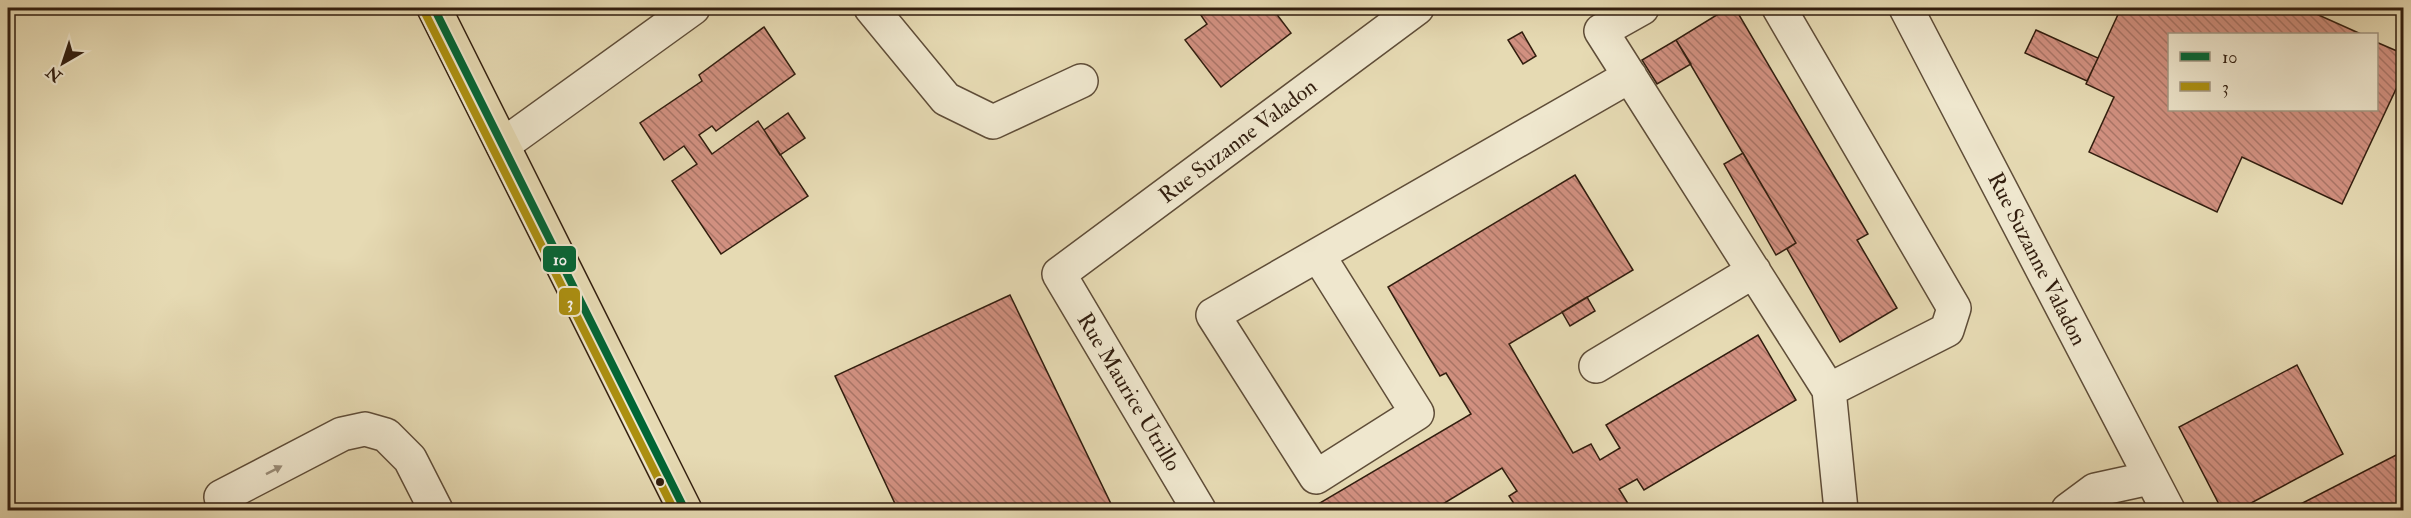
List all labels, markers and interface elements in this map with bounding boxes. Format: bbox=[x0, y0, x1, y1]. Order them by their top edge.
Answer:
north arrow bbox=[33, 33, 93, 93]
legend bbox=[2168, 33, 2378, 111]
text: 10 bbox=[2222, 46, 2238, 69]
text: N bbox=[42, 61, 67, 87]
street label: Rue Suzanne Valadon bbox=[1153, 72, 1323, 210]
text: 3 bbox=[2222, 76, 2229, 99]
street label: Rue Suzanne Valadon bbox=[1981, 168, 2093, 350]
line badge: 10 bbox=[542, 245, 577, 273]
text: 10 bbox=[553, 250, 567, 270]
line badge: 3 bbox=[558, 287, 581, 316]
text: 3 bbox=[567, 293, 573, 313]
street label: Rue Maurice Utrillo bbox=[1071, 308, 1187, 476]
one-way arrow bbox=[265, 466, 282, 475]
unlabelled marker bbox=[654, 476, 666, 488]

